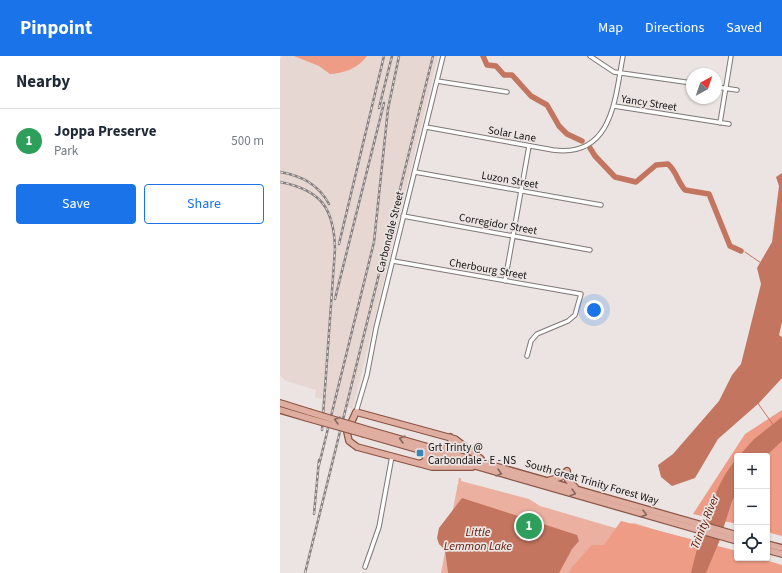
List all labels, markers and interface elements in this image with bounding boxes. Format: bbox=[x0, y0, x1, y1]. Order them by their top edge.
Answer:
text: Pinpoint bbox=[20, 15, 92, 42]
text: Map bbox=[598, 18, 623, 38]
text: Directions bbox=[645, 18, 704, 38]
text: Saved bbox=[726, 18, 762, 38]
north arrow bbox=[686, 68, 722, 104]
text: Nearby bbox=[16, 70, 70, 94]
street label: Yancy Street bbox=[619, 91, 678, 115]
text: Joppa Preserve bbox=[54, 121, 156, 142]
street label: Solar Lane bbox=[487, 122, 538, 146]
text: 1 bbox=[26, 132, 32, 150]
text: 500 m bbox=[231, 132, 264, 150]
text: Park bbox=[54, 142, 78, 160]
street label: Luzon Street bbox=[480, 168, 540, 192]
button: Save bbox=[16, 184, 136, 224]
button: Share bbox=[144, 184, 264, 224]
street label: Carbondale Street bbox=[373, 189, 407, 274]
street label: Corregidor Street bbox=[458, 210, 538, 238]
street label: Cherbourg Street bbox=[448, 255, 528, 283]
your location bbox=[584, 300, 604, 320]
one-way arrow bbox=[334, 416, 341, 425]
one-way arrow bbox=[399, 435, 406, 444]
place label: Grt Trinty @ Carbondale - E - NS bbox=[428, 440, 516, 468]
marker: Grt Trinty @ Carbondale - E - NS bbox=[415, 448, 425, 458]
map controls bbox=[734, 453, 770, 561]
button: + bbox=[734, 453, 770, 489]
street label: South Great Trinity Forest Way bbox=[523, 456, 661, 508]
one-way arrow bbox=[496, 468, 503, 476]
one-way arrow bbox=[570, 489, 577, 497]
button: − bbox=[734, 489, 770, 525]
water label: Trinity River bbox=[686, 491, 724, 552]
one-way arrow bbox=[640, 509, 647, 518]
pin: 1 bbox=[516, 511, 542, 541]
water label: Little Lemmon Lake bbox=[444, 524, 512, 555]
button: locate bbox=[734, 525, 770, 561]

